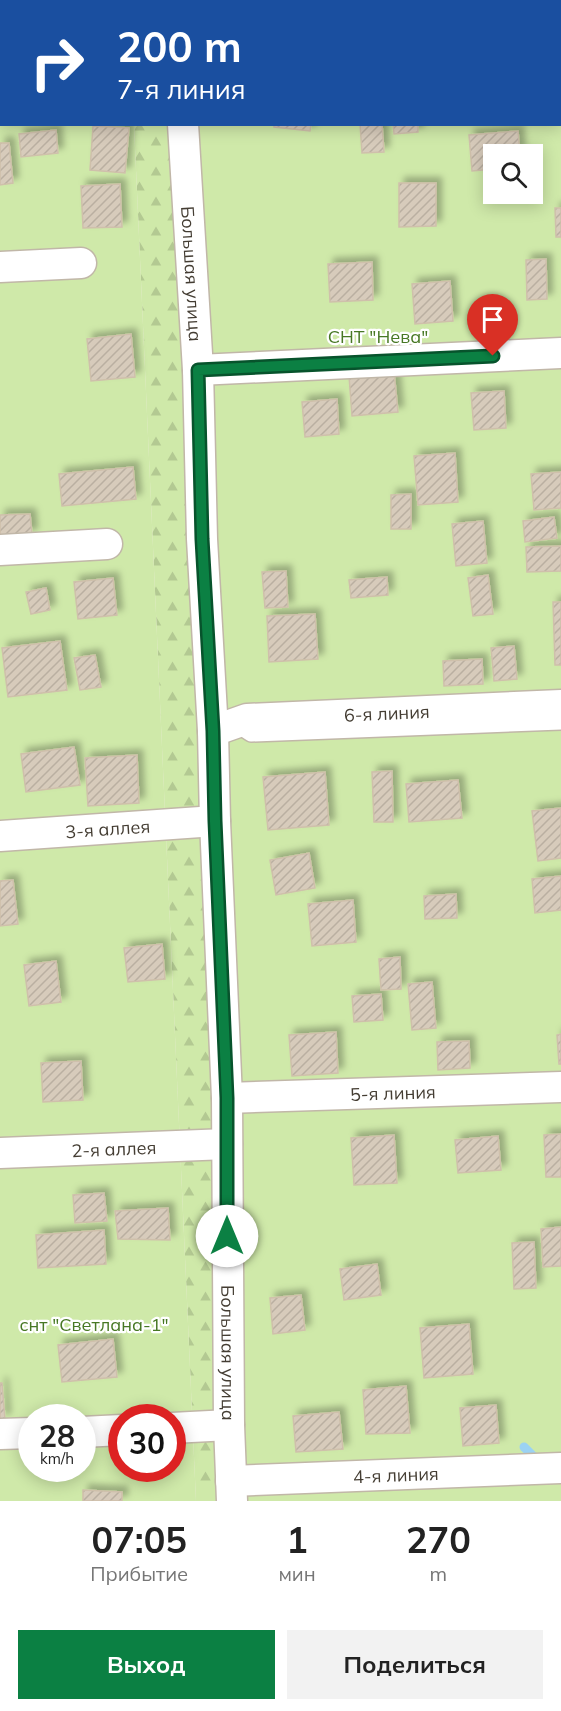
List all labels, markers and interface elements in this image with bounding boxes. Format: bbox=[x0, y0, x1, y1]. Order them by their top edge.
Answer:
text: 200 m bbox=[117, 20, 242, 73]
icon: right bbox=[18, 24, 96, 102]
text: 7-я линия bbox=[117, 72, 246, 106]
map controls bbox=[483, 144, 543, 204]
button: search bbox=[483, 144, 543, 204]
street label: Большая улица bbox=[177, 205, 208, 342]
pin bbox=[467, 294, 518, 356]
icon: arrive bbox=[476, 303, 509, 336]
park label: СНТ "Нева" bbox=[328, 325, 428, 348]
street label: 6-я линия bbox=[343, 699, 430, 726]
street label: 3-я аллея bbox=[64, 814, 151, 843]
street label: 5-я линия bbox=[350, 1080, 436, 1105]
street label: 2-я аллея bbox=[71, 1135, 157, 1162]
position arrow bbox=[195, 1204, 259, 1268]
street label: Большая улица bbox=[217, 1285, 240, 1421]
park label: снт "Светлана-1" bbox=[19, 1313, 169, 1336]
speed limit sign: 30 bbox=[108, 1404, 186, 1482]
text: 28 bbox=[39, 1417, 75, 1455]
text: km/h bbox=[40, 1449, 74, 1468]
street label: 4-я линия bbox=[353, 1461, 439, 1488]
text: 07:05 bbox=[92, 1517, 187, 1562]
text: 1 bbox=[286, 1517, 308, 1562]
text: 270 bbox=[406, 1517, 471, 1562]
text: Прибытие bbox=[90, 1561, 188, 1586]
text: мин bbox=[278, 1561, 316, 1586]
text: m bbox=[430, 1561, 447, 1586]
button: Выход bbox=[18, 1630, 275, 1699]
button: Поделиться bbox=[287, 1630, 543, 1699]

